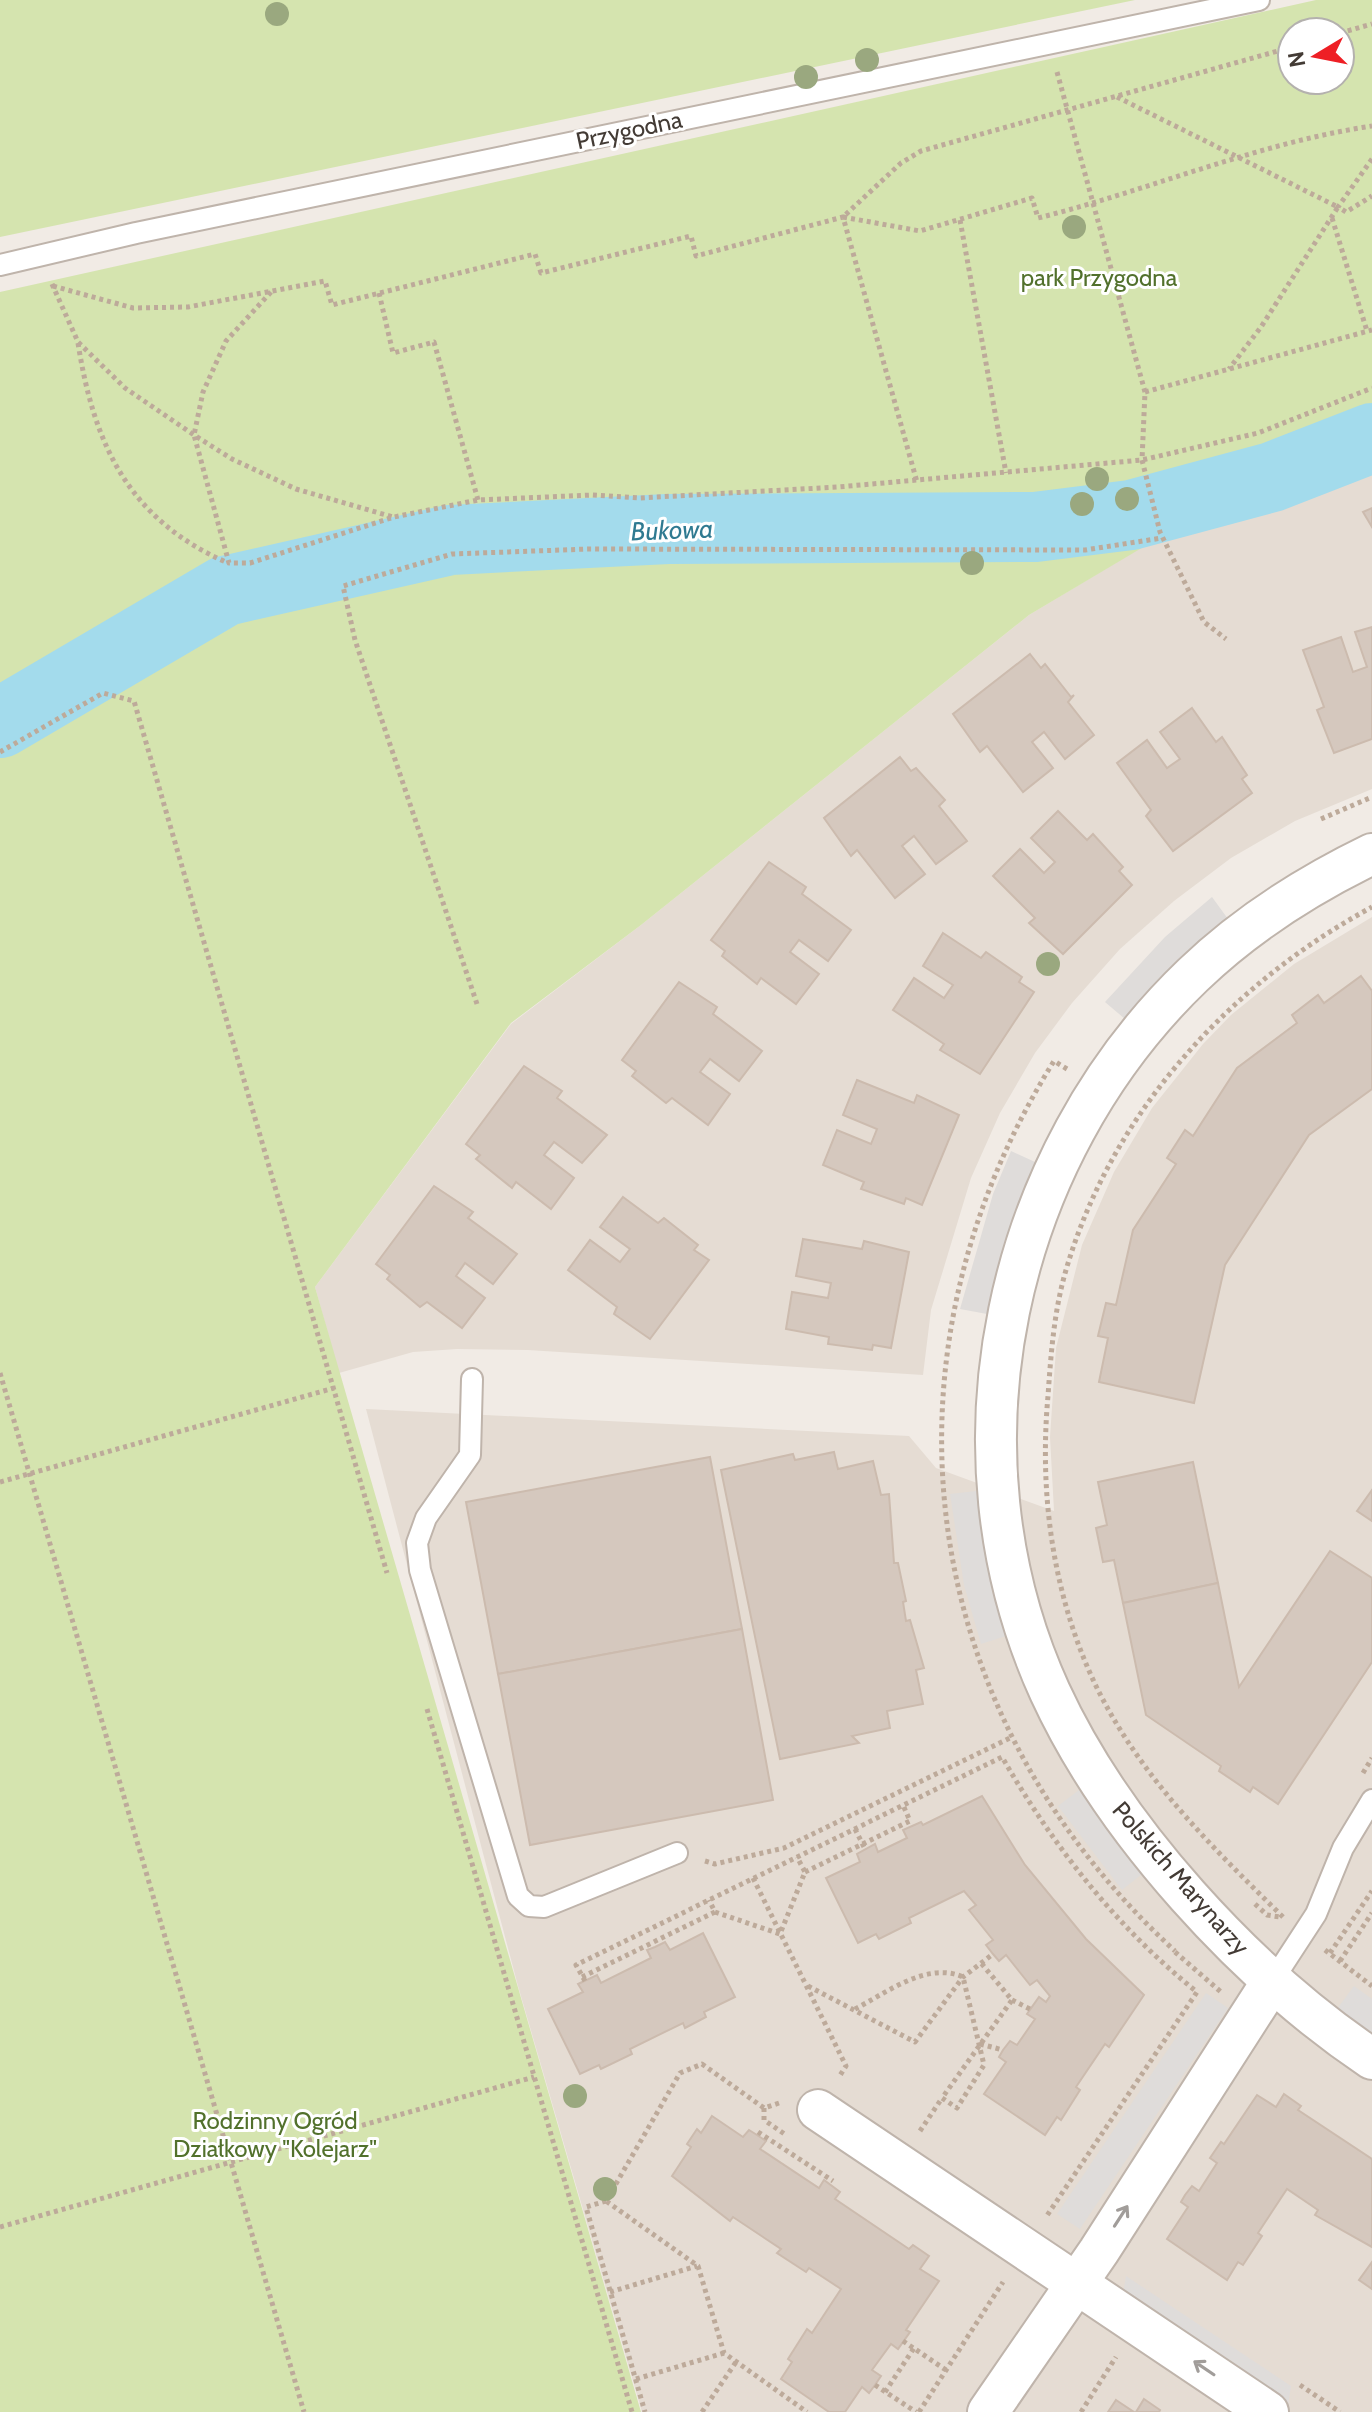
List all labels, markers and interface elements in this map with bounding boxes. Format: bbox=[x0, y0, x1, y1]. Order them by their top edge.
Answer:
north arrow bbox=[1276, 16, 1356, 96]
text: N bbox=[1282, 49, 1311, 69]
street label: Przygodna bbox=[573, 105, 685, 155]
park label: park Przygodna bbox=[1021, 263, 1178, 292]
water label: Bukowa bbox=[630, 513, 714, 547]
street label: Polskich Marynarzy bbox=[1106, 1795, 1256, 1961]
park label: Rodzinny Ogród Działkowy "Kolejarz" bbox=[173, 2106, 377, 2163]
one-way arrow bbox=[1113, 2206, 1130, 2228]
one-way arrow bbox=[1193, 2360, 1216, 2376]

